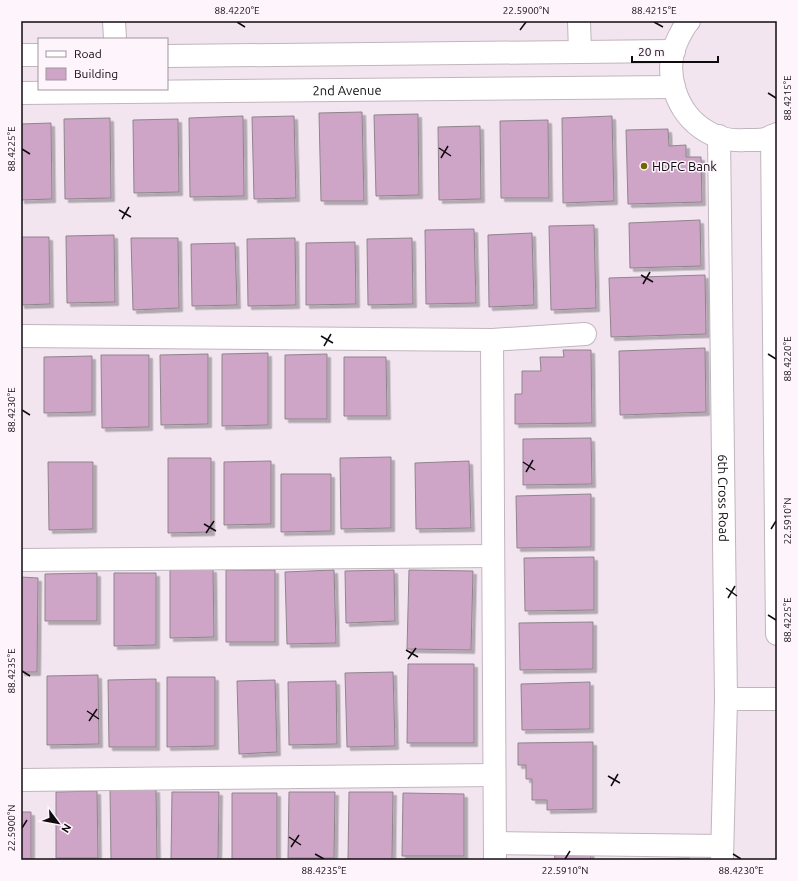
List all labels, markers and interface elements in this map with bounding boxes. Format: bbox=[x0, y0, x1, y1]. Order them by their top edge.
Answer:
text: 88.4220°E bbox=[214, 5, 260, 16]
text: 22.5900°N bbox=[503, 5, 549, 16]
text: 88.4215°E bbox=[631, 5, 677, 16]
legend bbox=[38, 38, 168, 90]
scale bar bbox=[632, 38, 718, 64]
text: 20 m bbox=[638, 45, 665, 58]
text: Road bbox=[74, 47, 102, 60]
text: Building bbox=[74, 67, 118, 80]
text: 88.4215°E bbox=[782, 75, 793, 121]
street label: 2nd Avenue bbox=[312, 83, 382, 97]
text: 88.4225°E bbox=[6, 126, 17, 172]
place label: HDFC Bank bbox=[652, 159, 717, 173]
marker: HDFC Bank bbox=[639, 161, 649, 171]
text: 88.4220°E bbox=[782, 336, 793, 382]
text: 88.4230°E bbox=[6, 387, 17, 433]
street label: 6th Cross Road bbox=[716, 454, 731, 542]
text: 22.5910°N bbox=[782, 498, 793, 544]
text: 88.4225°E bbox=[782, 597, 793, 643]
text: 88.4235°E bbox=[6, 648, 17, 694]
north arrow bbox=[38, 803, 78, 843]
text: 22.5900°N bbox=[6, 805, 17, 851]
text: N bbox=[59, 822, 74, 835]
text: 88.4235°E bbox=[301, 865, 347, 876]
text: 22.5910°N bbox=[542, 865, 588, 876]
text: 88.4230°E bbox=[718, 865, 764, 876]

